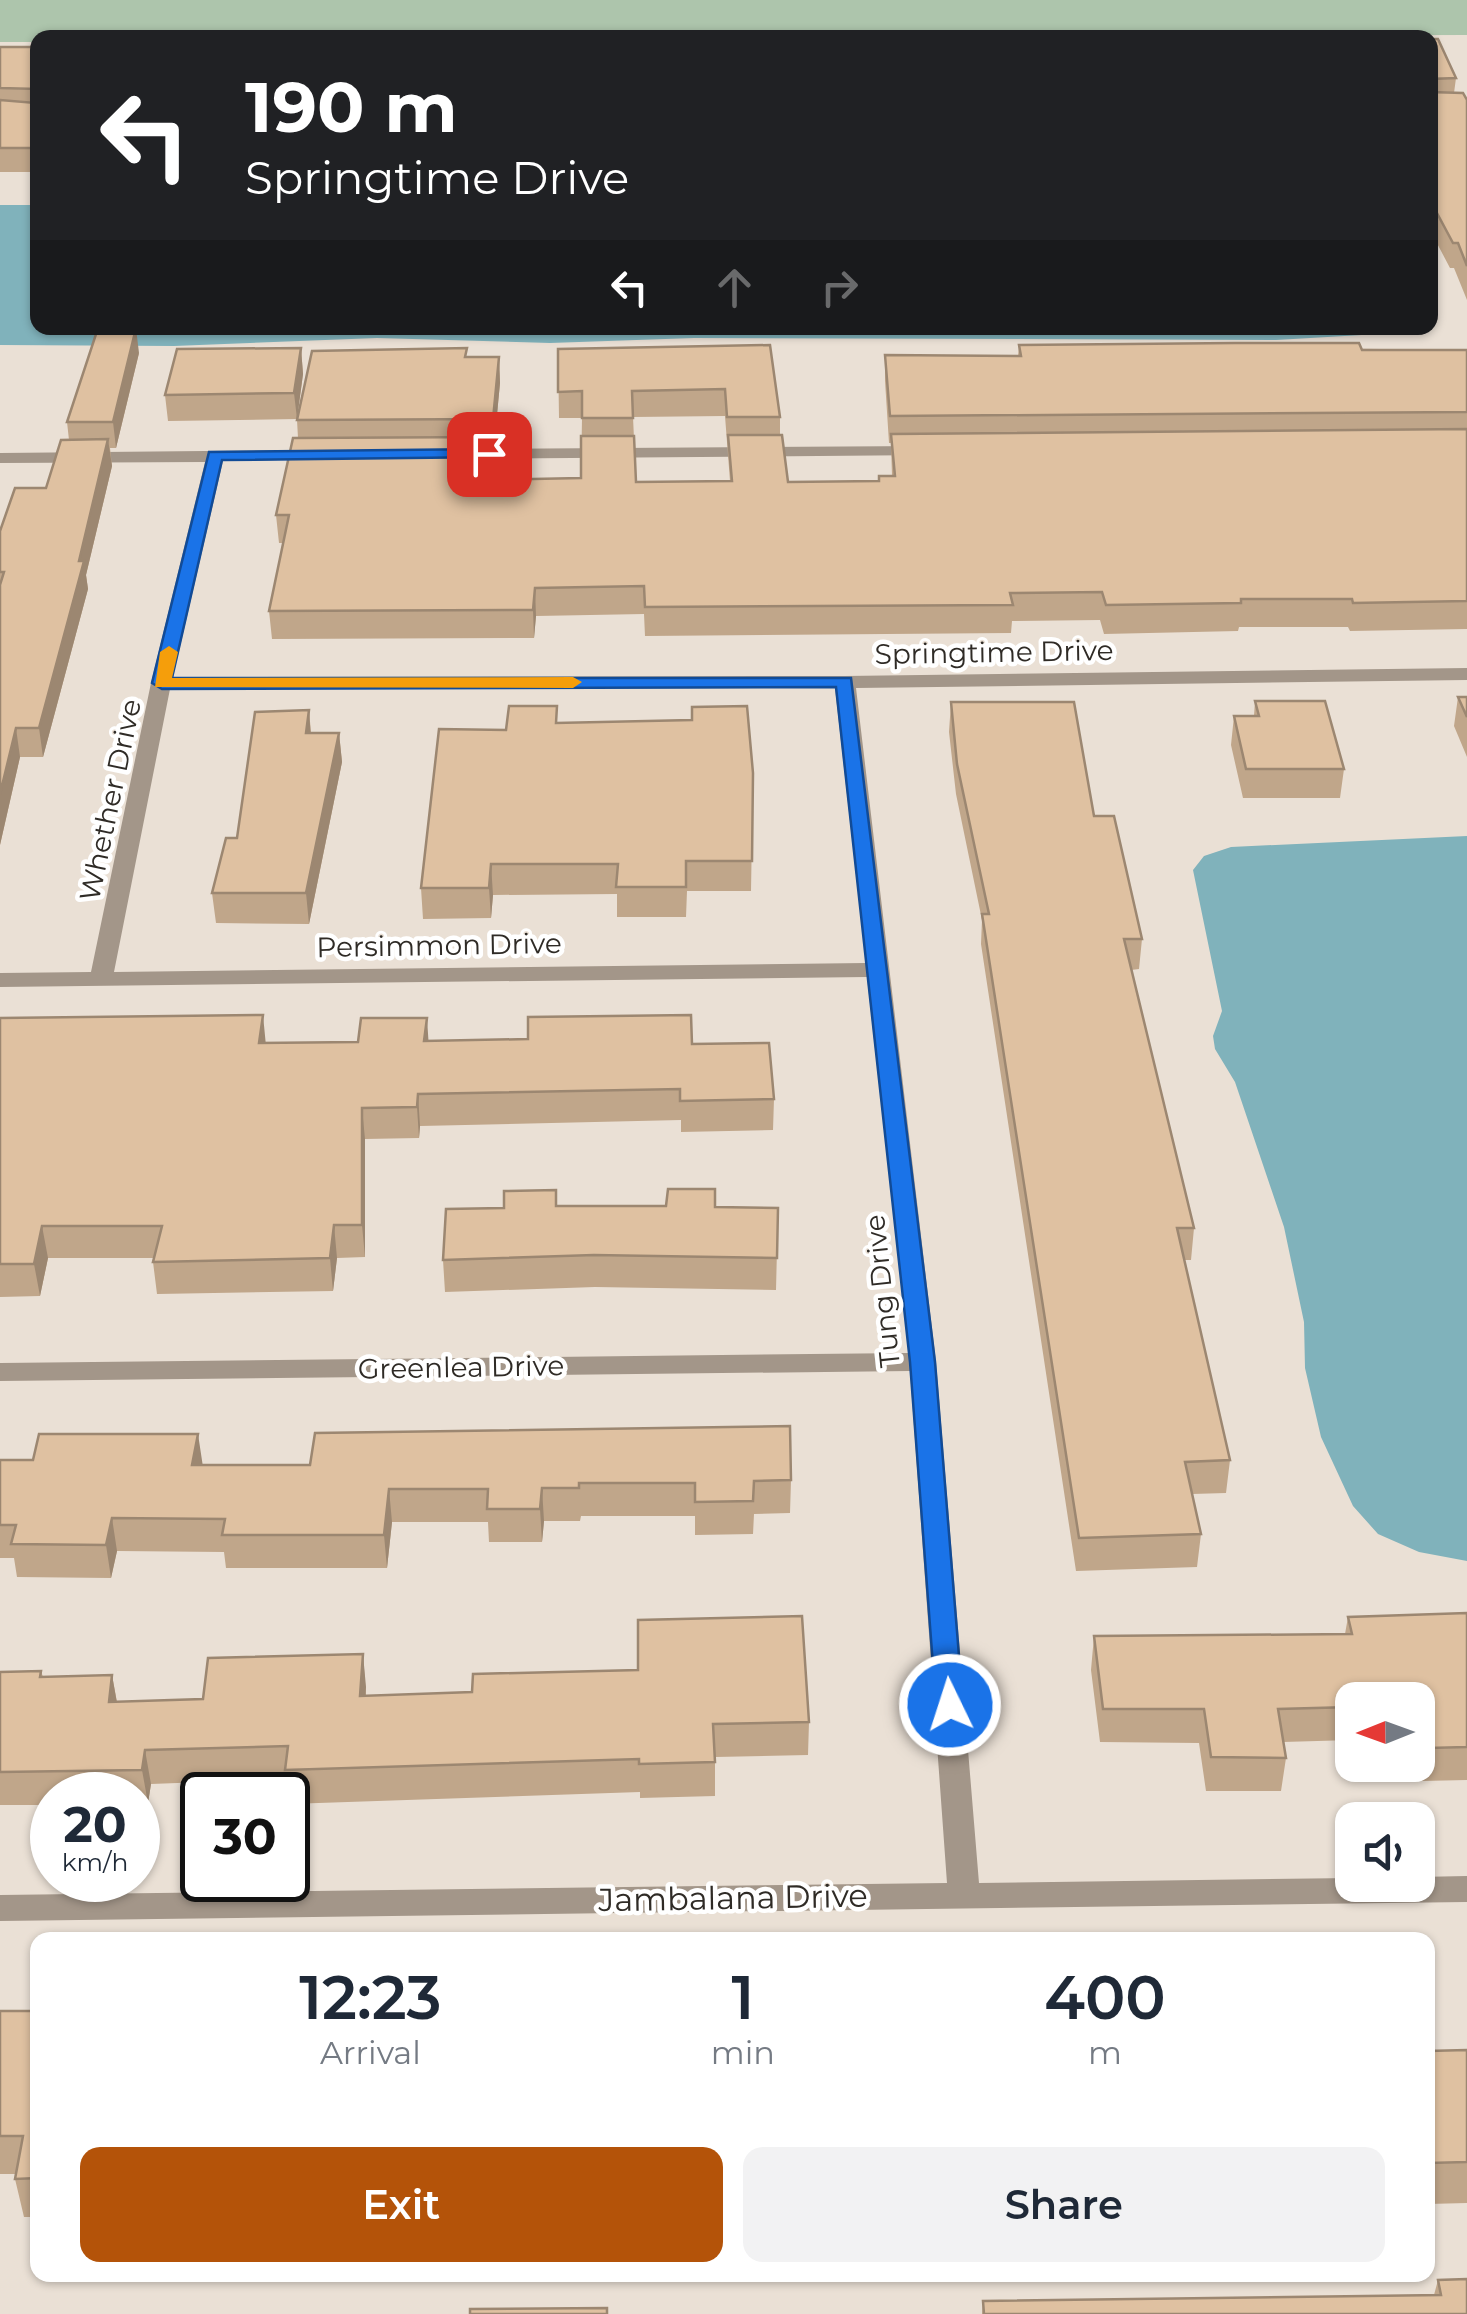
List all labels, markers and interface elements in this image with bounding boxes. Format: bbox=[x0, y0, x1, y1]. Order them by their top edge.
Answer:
text: 190 m bbox=[245, 64, 458, 150]
icon: left bbox=[80, 70, 210, 200]
text: Springtime Drive bbox=[245, 150, 629, 205]
icon: left bbox=[602, 260, 657, 315]
icon: ahead bbox=[707, 260, 762, 315]
icon: right bbox=[812, 260, 867, 315]
pin bbox=[447, 412, 532, 497]
icon: arrive bbox=[462, 427, 517, 482]
street label: Springtime Drive bbox=[874, 633, 1114, 671]
street label: Whether Drive bbox=[72, 696, 148, 904]
street label: Persimmon Drive bbox=[316, 926, 562, 964]
street label: Tung Drive bbox=[857, 1213, 907, 1369]
street label: Greenlea Drive bbox=[357, 1348, 565, 1386]
position arrow bbox=[898, 1653, 1002, 1757]
north arrow bbox=[1335, 1682, 1435, 1782]
map controls bbox=[1335, 1682, 1435, 1902]
speed limit sign: 30 bbox=[180, 1772, 310, 1902]
text: 20 bbox=[63, 1794, 127, 1855]
button: sound bbox=[1335, 1802, 1435, 1902]
text: km/h bbox=[62, 1847, 128, 1877]
street label: Jambalana Drive bbox=[597, 1876, 868, 1919]
text: 12:23 bbox=[299, 1961, 442, 2034]
text: 1 bbox=[731, 1961, 754, 2034]
text: 400 bbox=[1044, 1961, 1166, 2034]
text: Arrival bbox=[320, 2033, 421, 2072]
text: min bbox=[711, 2033, 775, 2072]
text: m bbox=[1088, 2033, 1122, 2072]
button: Exit bbox=[80, 2147, 723, 2262]
button: Share bbox=[743, 2147, 1385, 2262]

